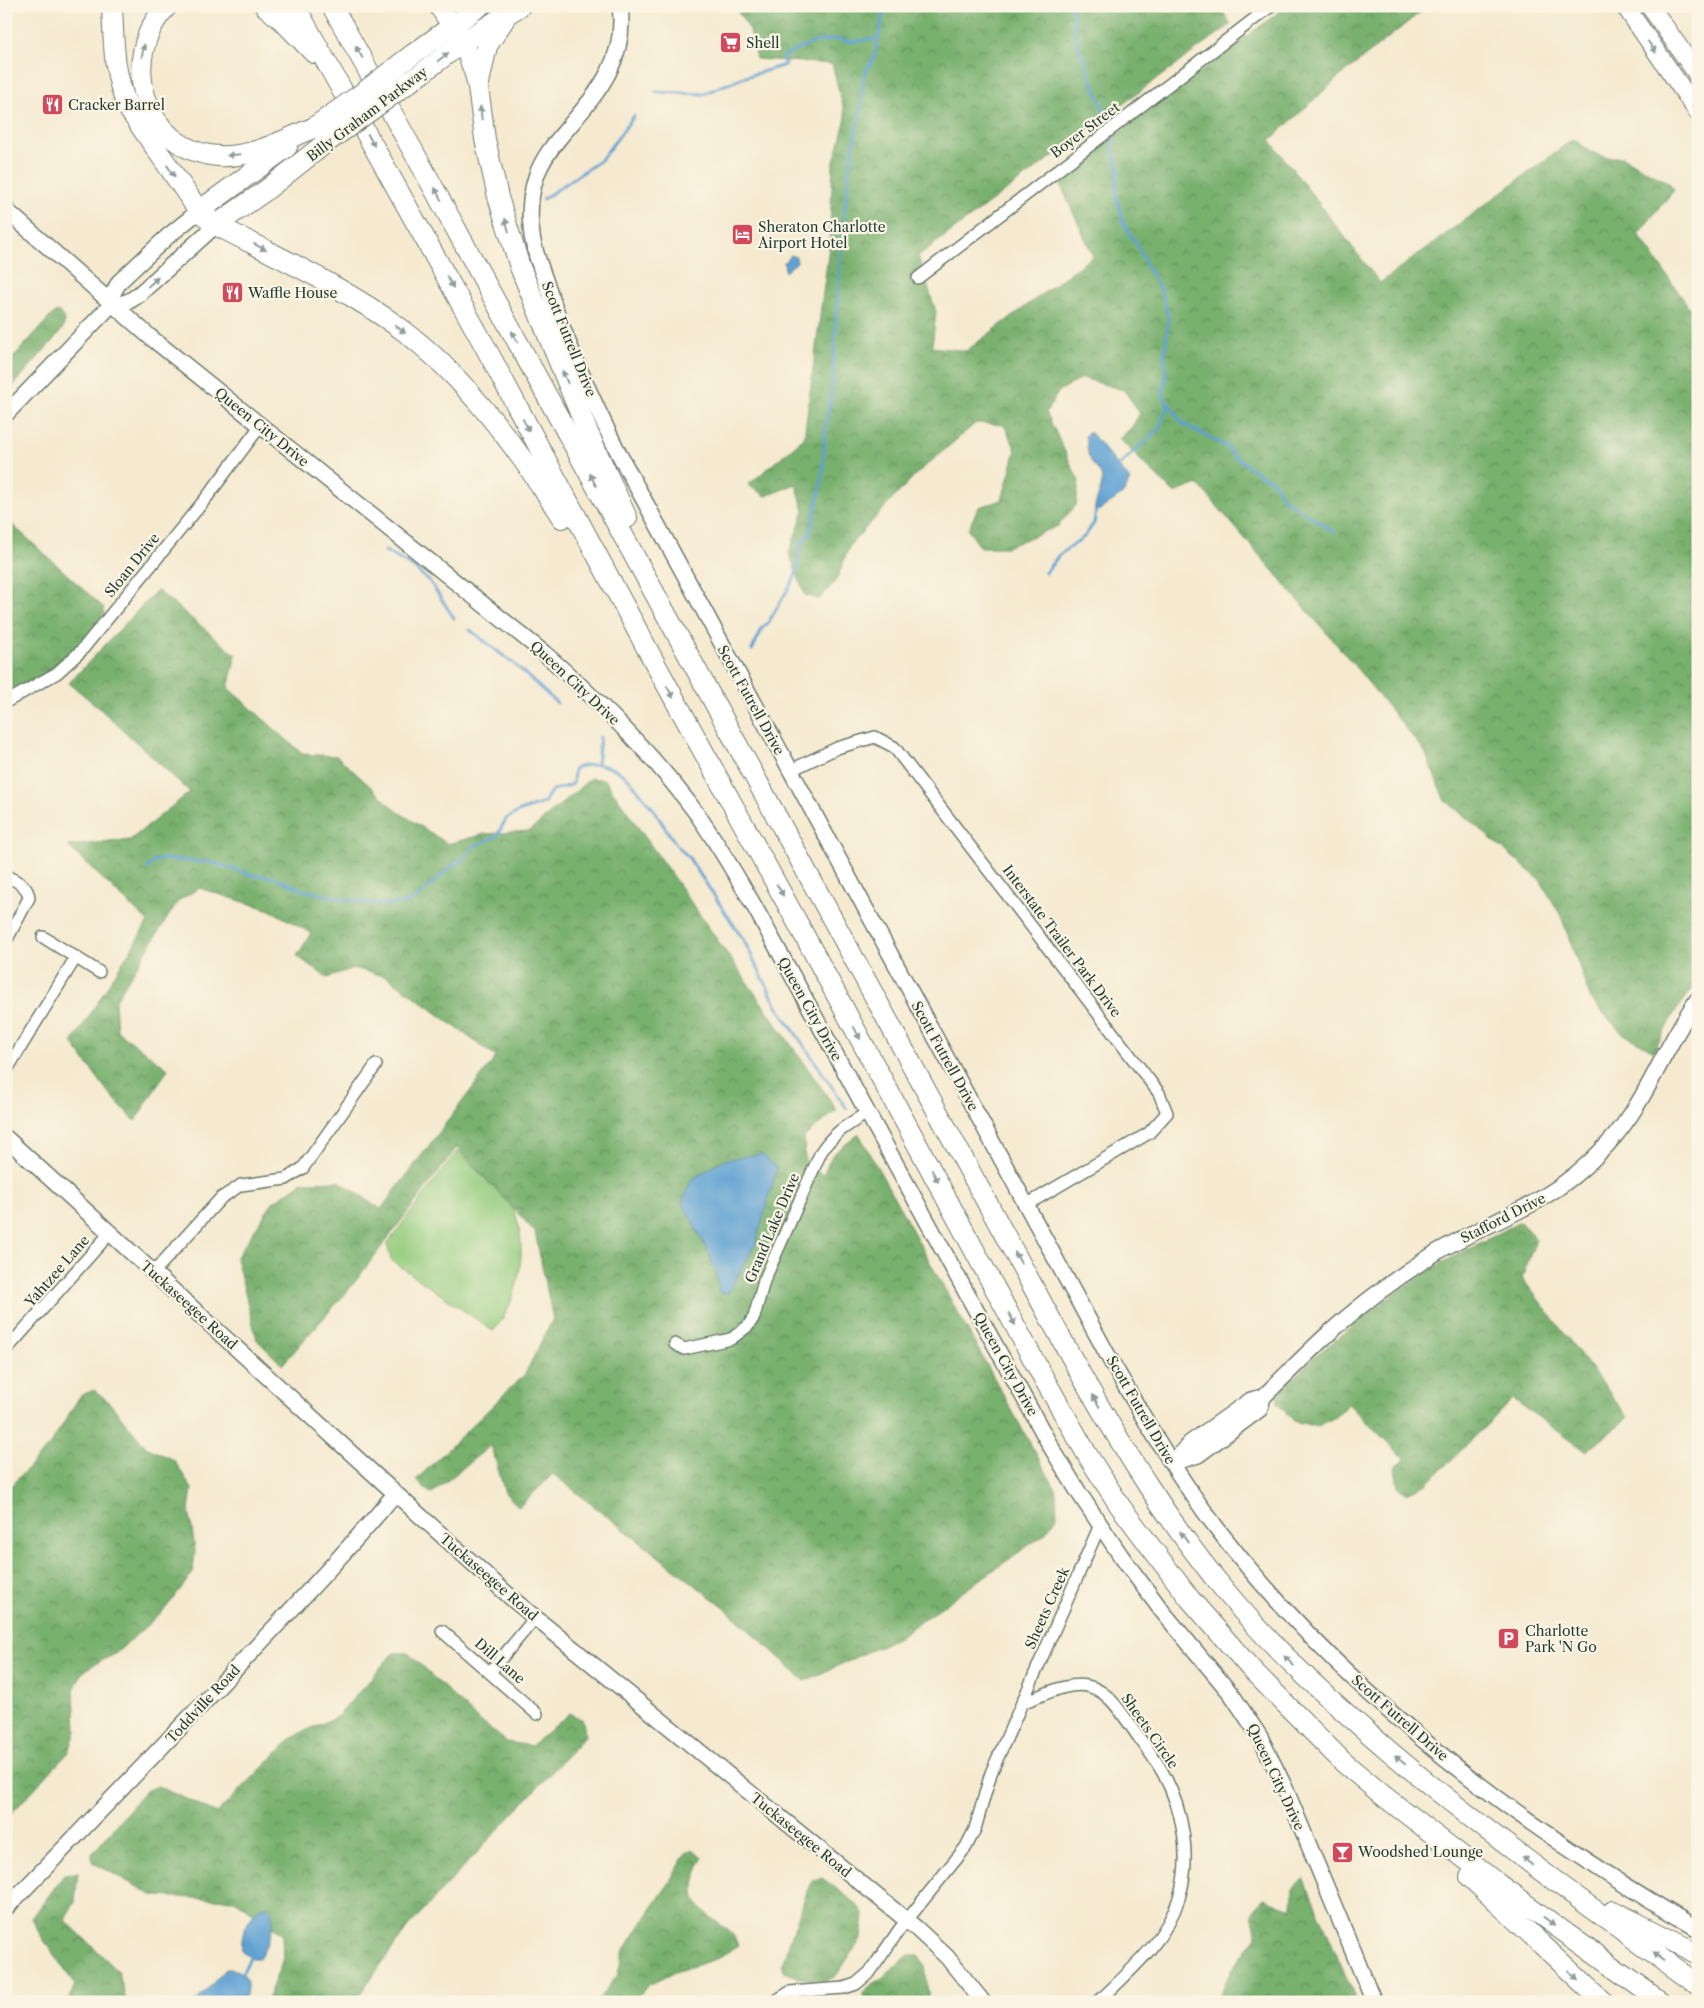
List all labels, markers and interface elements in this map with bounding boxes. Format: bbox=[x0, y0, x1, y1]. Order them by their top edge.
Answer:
supermarket icon: Shell bbox=[718, 31, 742, 55]
place label: Shell bbox=[746, 34, 779, 52]
one-way arrow bbox=[1647, 40, 1657, 54]
one-way arrow bbox=[139, 43, 147, 58]
one-way arrow bbox=[355, 45, 363, 59]
one-way arrow bbox=[436, 52, 449, 63]
street label: Billy Graham Parkway bbox=[303, 63, 431, 165]
restaurant icon: Cracker Barrel bbox=[40, 93, 64, 117]
place label: Cracker Barrel bbox=[68, 96, 165, 114]
street label: Boyer Street bbox=[1047, 98, 1123, 162]
one-way arrow bbox=[477, 105, 485, 121]
one-way arrow bbox=[367, 133, 375, 147]
one-way arrow bbox=[226, 152, 242, 160]
one-way arrow bbox=[166, 164, 176, 178]
one-way arrow bbox=[433, 188, 442, 201]
one-way arrow bbox=[502, 218, 510, 233]
place label: Sheraton Charlotte Airport Hotel bbox=[757, 218, 886, 252]
hotel icon: Sheraton Charlotte Airport Hotel bbox=[730, 223, 754, 247]
one-way arrow bbox=[252, 243, 267, 251]
one-way arrow bbox=[146, 276, 158, 288]
one-way arrow bbox=[445, 276, 454, 289]
street label: Scott Futrell Drive bbox=[538, 279, 600, 399]
restaurant icon: Waffle House bbox=[220, 281, 244, 305]
place label: Waffle House bbox=[247, 284, 337, 302]
one-way arrow bbox=[393, 323, 406, 334]
one-way arrow bbox=[511, 330, 519, 344]
one-way arrow bbox=[561, 369, 569, 384]
street label: Queen City Drive bbox=[211, 384, 313, 471]
one-way arrow bbox=[522, 419, 531, 432]
one-way arrow bbox=[589, 473, 597, 487]
street label: Sloan Drive bbox=[101, 529, 163, 601]
street label: Queen City Drive bbox=[526, 637, 624, 729]
street label: Scott Futrell Drive bbox=[713, 642, 789, 758]
one-way arrow bbox=[666, 684, 674, 699]
street label: Interstate Trailer Park Drive bbox=[999, 861, 1125, 1021]
one-way arrow bbox=[775, 883, 784, 897]
street label: Queen City Drive bbox=[774, 954, 846, 1064]
street label: Scott Futrell Drive bbox=[907, 998, 983, 1114]
one-way arrow bbox=[853, 1026, 862, 1039]
one-way arrow bbox=[930, 1169, 939, 1182]
street label: Grand Lake Drive bbox=[741, 1170, 803, 1286]
street label: Stafford Drive bbox=[1457, 1189, 1549, 1247]
street label: Yahtzee Lane bbox=[20, 1231, 93, 1311]
one-way arrow bbox=[1013, 1251, 1022, 1265]
street label: Tuckaseegee Road bbox=[137, 1257, 242, 1354]
street label: Queen City Drive bbox=[970, 1309, 1042, 1419]
one-way arrow bbox=[1007, 1312, 1016, 1325]
street label: Scott Futrell Drive bbox=[1103, 1352, 1180, 1468]
one-way arrow bbox=[1091, 1394, 1100, 1407]
street label: Tuckaseegee Road bbox=[436, 1529, 542, 1625]
one-way arrow bbox=[1179, 1530, 1189, 1544]
street label: Sheets Creek bbox=[1021, 1563, 1073, 1652]
place label: Charlotte Park 'N Go bbox=[1525, 1622, 1597, 1656]
parking icon: Charlotte Park 'N Go bbox=[1497, 1627, 1521, 1651]
street label: Dill Lane bbox=[471, 1634, 529, 1688]
one-way arrow bbox=[1283, 1655, 1295, 1667]
street label: Toddville Road bbox=[162, 1661, 244, 1747]
street label: Scott Futrell Drive bbox=[1348, 1671, 1452, 1765]
street label: Sheets Circle bbox=[1117, 1690, 1183, 1772]
street label: Queen City Drive bbox=[1243, 1721, 1309, 1833]
one-way arrow bbox=[1394, 1755, 1406, 1766]
street label: Tuckaseegee Road bbox=[747, 1789, 855, 1881]
bar icon: Woodshed Lounge bbox=[1330, 1840, 1354, 1864]
place label: Woodshed Lounge bbox=[1357, 1843, 1483, 1861]
one-way arrow bbox=[1521, 1856, 1534, 1867]
one-way arrow bbox=[1542, 1916, 1556, 1926]
one-way arrow bbox=[1651, 1952, 1665, 1962]
one-way arrow bbox=[1566, 1969, 1579, 1980]

